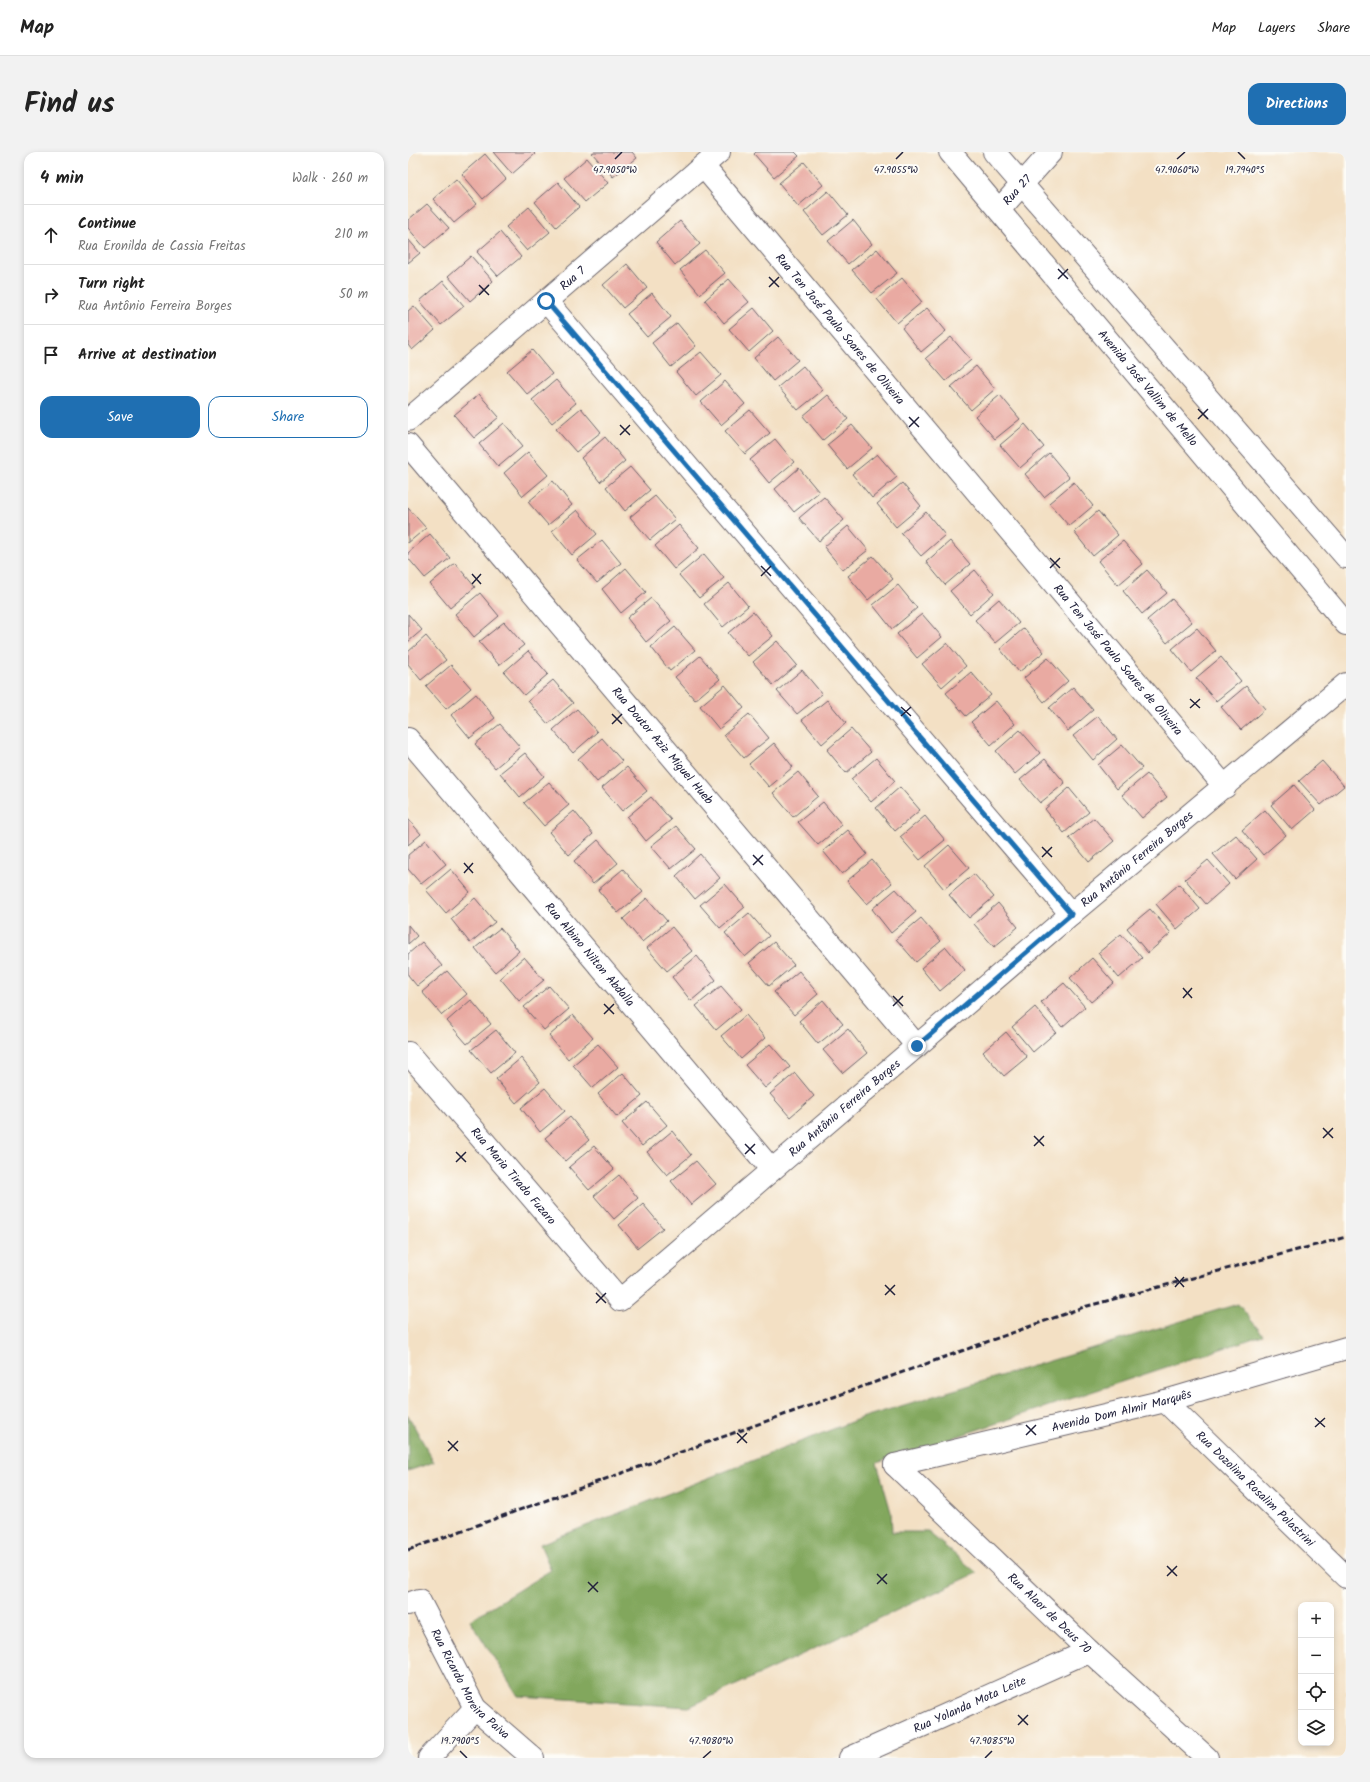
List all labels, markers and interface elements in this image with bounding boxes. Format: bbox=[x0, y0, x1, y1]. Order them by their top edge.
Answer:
text: Map bbox=[20, 13, 54, 43]
text: Map bbox=[1212, 17, 1236, 39]
text: Layers bbox=[1258, 17, 1296, 39]
text: Share bbox=[1318, 17, 1350, 39]
text: Find us bbox=[24, 82, 115, 127]
button: Directions bbox=[1248, 83, 1346, 125]
text: 47.9050°W bbox=[593, 162, 637, 178]
text: 47.9055°W bbox=[874, 162, 918, 178]
text: 47.9060°W bbox=[1155, 162, 1199, 178]
text: 19.7940°S bbox=[1225, 162, 1265, 178]
text: 4 min bbox=[40, 165, 84, 192]
text: Walk · 260 m bbox=[292, 168, 368, 189]
street label: Rua 27 bbox=[998, 170, 1037, 210]
text: Continue bbox=[78, 212, 136, 236]
icon: ahead bbox=[40, 224, 62, 246]
text: 210 m bbox=[334, 224, 368, 245]
text: Rua Eronilda de Cassia Freitas bbox=[78, 236, 246, 257]
street label: Rua Ten José Paulo Soares de Oliveira bbox=[770, 249, 909, 410]
street label: Rua 7 bbox=[556, 262, 590, 295]
text: Turn right bbox=[78, 272, 145, 296]
icon: right bbox=[40, 284, 62, 306]
text: 50 m bbox=[339, 284, 368, 305]
route start bbox=[537, 292, 555, 310]
text: Rua Antônio Ferreira Borges bbox=[78, 296, 232, 317]
street label: Avenida José Vallim de Mello bbox=[1093, 326, 1202, 451]
text: Arrive at destination bbox=[78, 343, 217, 367]
icon: arrive bbox=[40, 344, 62, 366]
button: Save bbox=[40, 396, 200, 438]
button: Share bbox=[208, 396, 368, 438]
street label: Rua Ten José Paulo Soares de Oliveira bbox=[1048, 580, 1187, 740]
street label: Rua Doutor Aziz Miguel Hueb bbox=[607, 683, 718, 810]
street label: Rua Antônio Ferreira Borges bbox=[1077, 806, 1198, 912]
street label: Rua Albino Nilton Abdalla bbox=[540, 898, 639, 1011]
route end bbox=[908, 1037, 926, 1055]
street label: Rua Antônio Ferreira Borges bbox=[785, 1055, 905, 1162]
street label: Rua Maria Tirado Fuzaro bbox=[466, 1123, 560, 1229]
street label: Avenida Dom Almir Marquês bbox=[1050, 1385, 1194, 1438]
street label: Rua Dozolina Rosalim Polastrini bbox=[1191, 1427, 1320, 1552]
street label: Rua Alaor de Deus 70 bbox=[1003, 1569, 1095, 1658]
map controls bbox=[1298, 1602, 1334, 1746]
button: + bbox=[1298, 1602, 1334, 1638]
street label: Rua Ricardo Moreira Paiva bbox=[426, 1626, 514, 1744]
button: − bbox=[1298, 1638, 1334, 1674]
street label: Rua Yolanda Mota Leite bbox=[910, 1671, 1030, 1739]
button: locate bbox=[1298, 1674, 1334, 1710]
button: layers bbox=[1298, 1710, 1334, 1746]
text: 19.7900°S bbox=[441, 1733, 480, 1749]
text: 47.9080°W bbox=[689, 1733, 733, 1749]
text: 47.9085°W bbox=[970, 1733, 1015, 1749]

